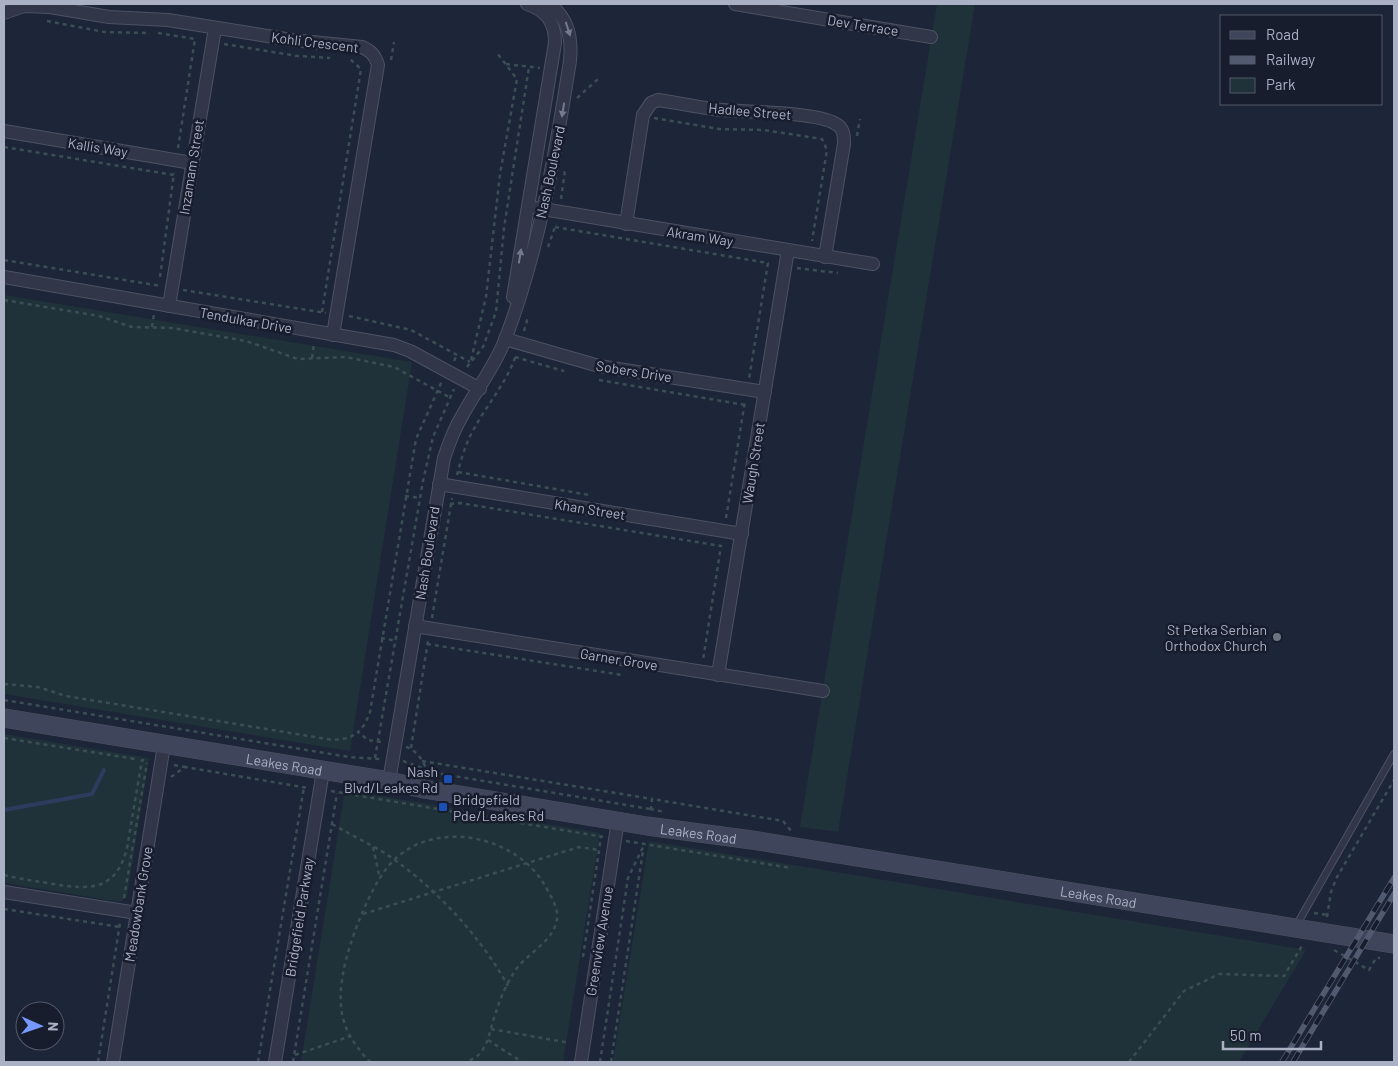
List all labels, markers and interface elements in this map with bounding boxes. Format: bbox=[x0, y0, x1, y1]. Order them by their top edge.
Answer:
street label: Dev Terrace bbox=[826, 11, 900, 39]
legend bbox=[1220, 15, 1383, 105]
one-way arrow bbox=[564, 22, 572, 37]
text: Road bbox=[1266, 25, 1299, 43]
street label: Kohli Crescent bbox=[270, 28, 360, 56]
text: Railway bbox=[1266, 50, 1315, 68]
text: Park bbox=[1266, 75, 1296, 93]
street label: Hadlee Street bbox=[708, 99, 792, 123]
one-way arrow bbox=[559, 102, 567, 118]
street label: Inzamam Street bbox=[175, 118, 207, 216]
street label: Nash Boulevard bbox=[532, 124, 568, 220]
street label: Kallis Way bbox=[67, 134, 130, 160]
street label: Akram Way bbox=[665, 222, 735, 250]
one-way arrow bbox=[516, 248, 524, 264]
street label: Tendulkar Drive bbox=[199, 304, 293, 336]
street label: Sobers Drive bbox=[595, 357, 673, 385]
street label: Waugh Street bbox=[738, 421, 768, 505]
street label: Khan Street bbox=[553, 495, 627, 523]
street label: Nash Boulevard bbox=[411, 505, 443, 601]
place label: St Petka Serbian Orthodox Church bbox=[1165, 621, 1267, 654]
marker: St Petka Serbian Orthodox Church bbox=[1271, 631, 1283, 643]
street label: Garner Grove bbox=[579, 644, 659, 674]
street label: Leakes Road bbox=[245, 749, 324, 778]
place label: Nash Blvd/Leakes Rd bbox=[344, 763, 438, 796]
marker: Nash Blvd/Leakes Rd bbox=[442, 773, 454, 785]
place label: Bridgefield Pde/Leakes Rd bbox=[453, 791, 544, 824]
marker: Bridgefield Pde/Leakes Rd bbox=[437, 801, 449, 813]
street label: Leakes Road bbox=[659, 819, 738, 846]
street label: Meadowbank Grove bbox=[120, 845, 156, 963]
street label: Bridgefield Parkway bbox=[281, 856, 317, 978]
street label: Leakes Road bbox=[1059, 882, 1138, 911]
street label: Greenview Avenue bbox=[582, 885, 616, 997]
north arrow bbox=[15, 1001, 65, 1051]
scale bar bbox=[1223, 1018, 1320, 1050]
text: N bbox=[45, 1022, 62, 1031]
text: 50 m bbox=[1230, 1026, 1262, 1044]

